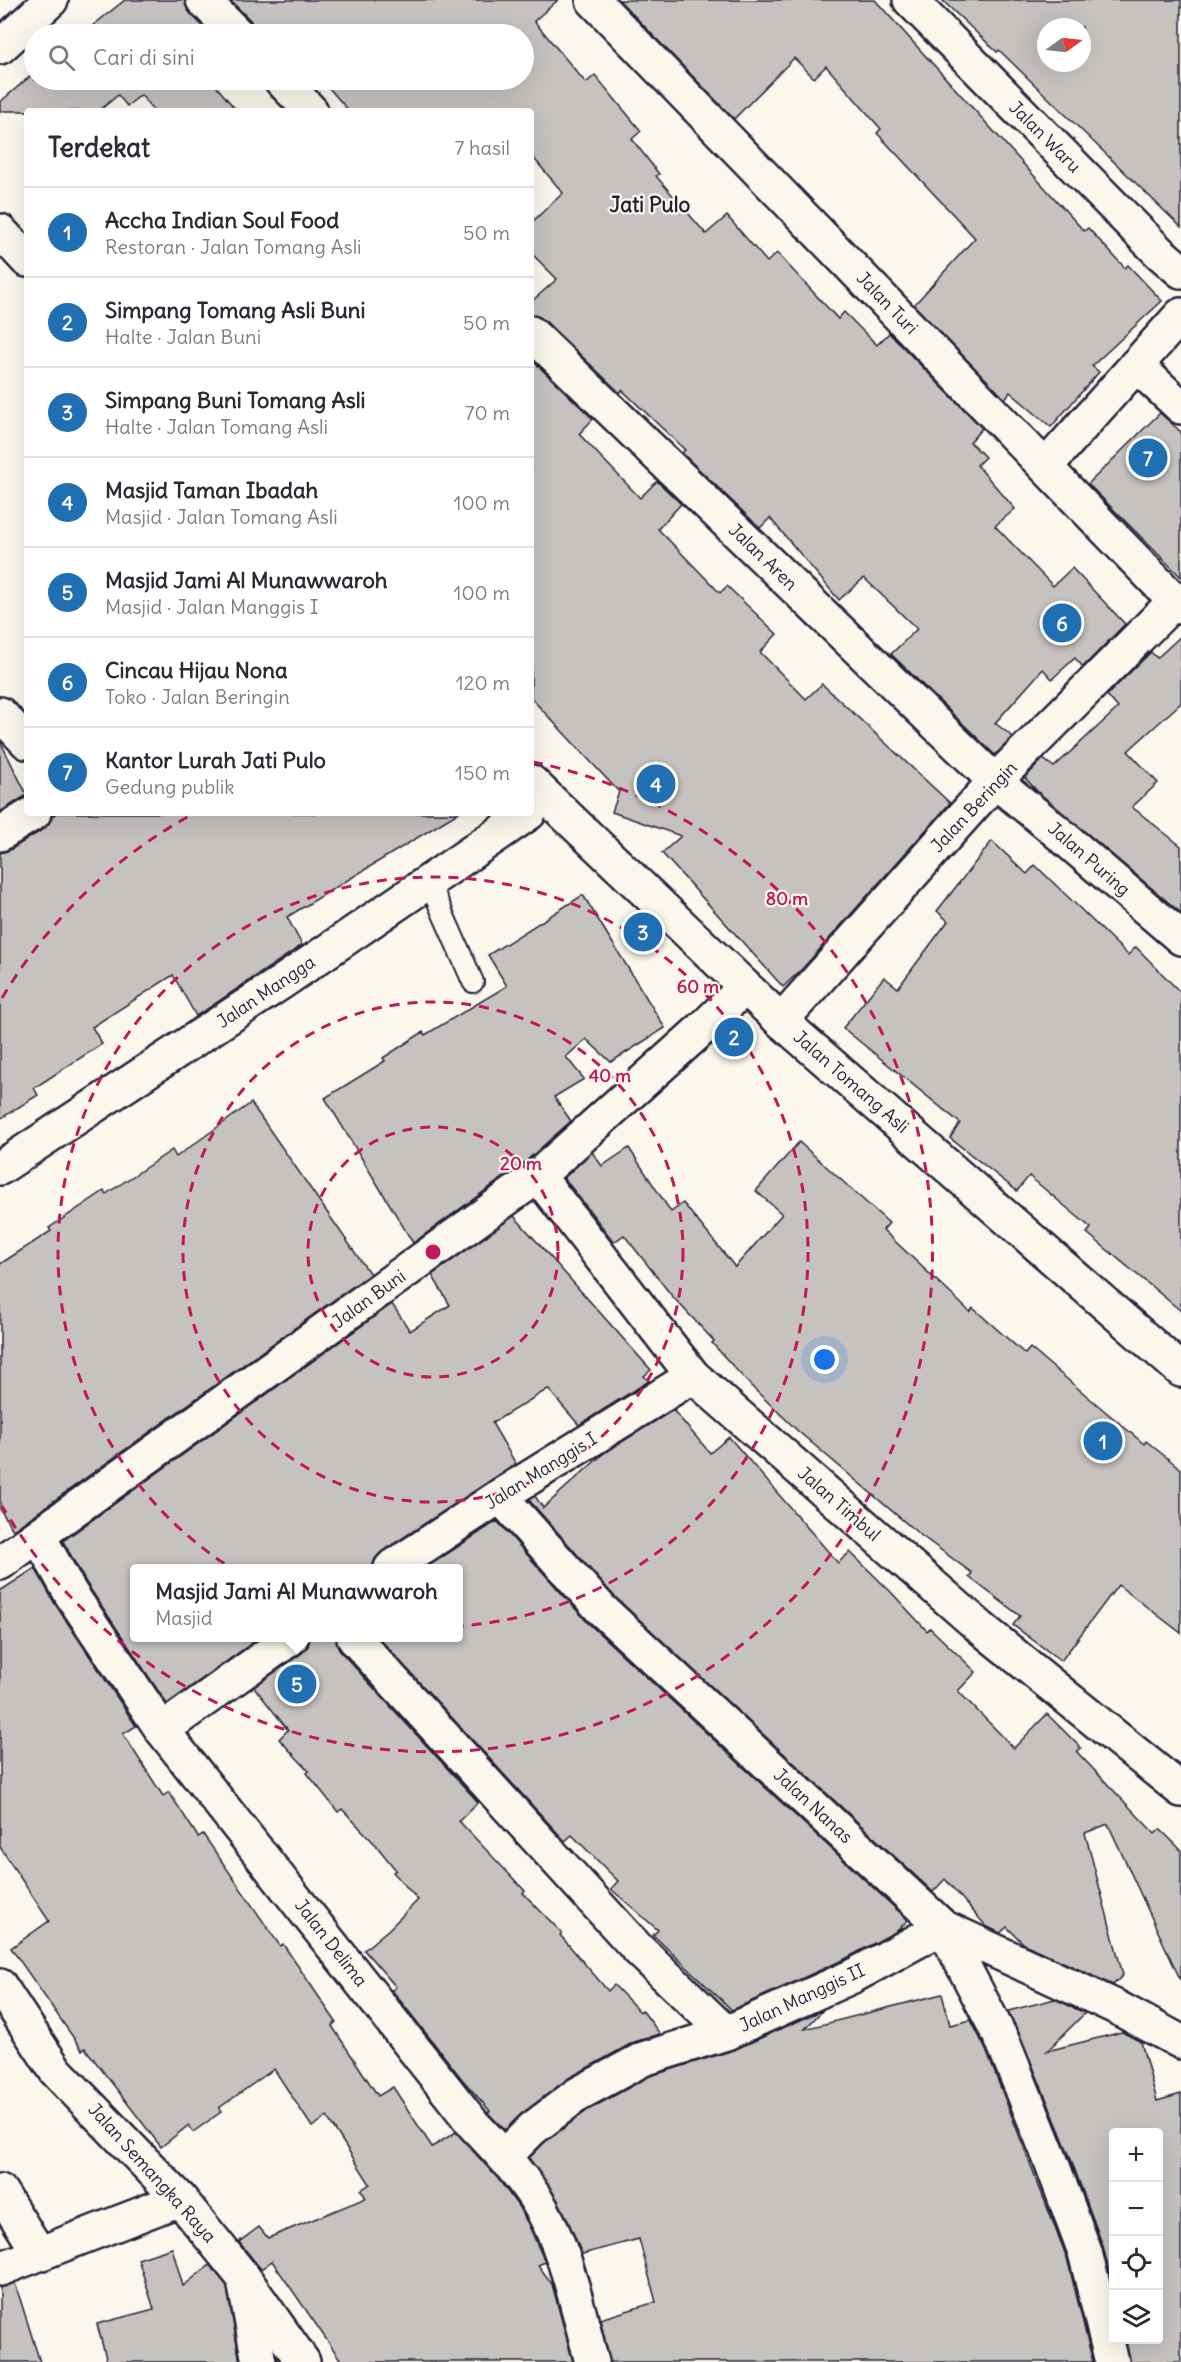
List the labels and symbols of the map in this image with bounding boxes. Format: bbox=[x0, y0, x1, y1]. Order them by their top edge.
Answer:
north arrow bbox=[1037, 18, 1091, 72]
street label: Jalan Waru bbox=[1005, 96, 1086, 177]
district label: Jati Pulo bbox=[610, 191, 691, 218]
street label: Jalan Turi bbox=[852, 266, 923, 339]
pin: 7 bbox=[1128, 436, 1168, 480]
street label: Jalan Aren bbox=[724, 518, 803, 595]
pin: 6 bbox=[1042, 600, 1082, 646]
street label: Jalan Beringin bbox=[926, 756, 1022, 857]
pin: 4 bbox=[636, 762, 676, 806]
street label: Jalan Puring bbox=[1043, 817, 1135, 901]
text: 80 m bbox=[766, 887, 808, 910]
pin: 3 bbox=[624, 910, 662, 954]
street label: Jalan Mangga bbox=[212, 950, 319, 1033]
text: 60 m bbox=[677, 975, 719, 998]
pin: 2 bbox=[714, 1014, 754, 1060]
street label: Jalan Tomang Asli bbox=[789, 1025, 914, 1138]
text: 40 m bbox=[589, 1064, 631, 1087]
text: 20 m bbox=[500, 1152, 542, 1175]
centre of rings bbox=[423, 1242, 443, 1262]
street label: Jalan Buni bbox=[327, 1264, 410, 1333]
your location bbox=[810, 1345, 839, 1374]
pin: 1 bbox=[1084, 1418, 1122, 1464]
street label: Jalan Manggis I bbox=[480, 1427, 601, 1514]
street label: Jalan Timbul bbox=[793, 1461, 885, 1546]
pin: 5 bbox=[278, 1662, 316, 1706]
street label: Jalan Nanas bbox=[769, 1763, 858, 1848]
street label: Jalan Delima bbox=[290, 1894, 373, 1991]
street label: Jalan Manggis II bbox=[735, 1958, 868, 2037]
street label: Jalan Semangka Raya bbox=[83, 2098, 221, 2247]

